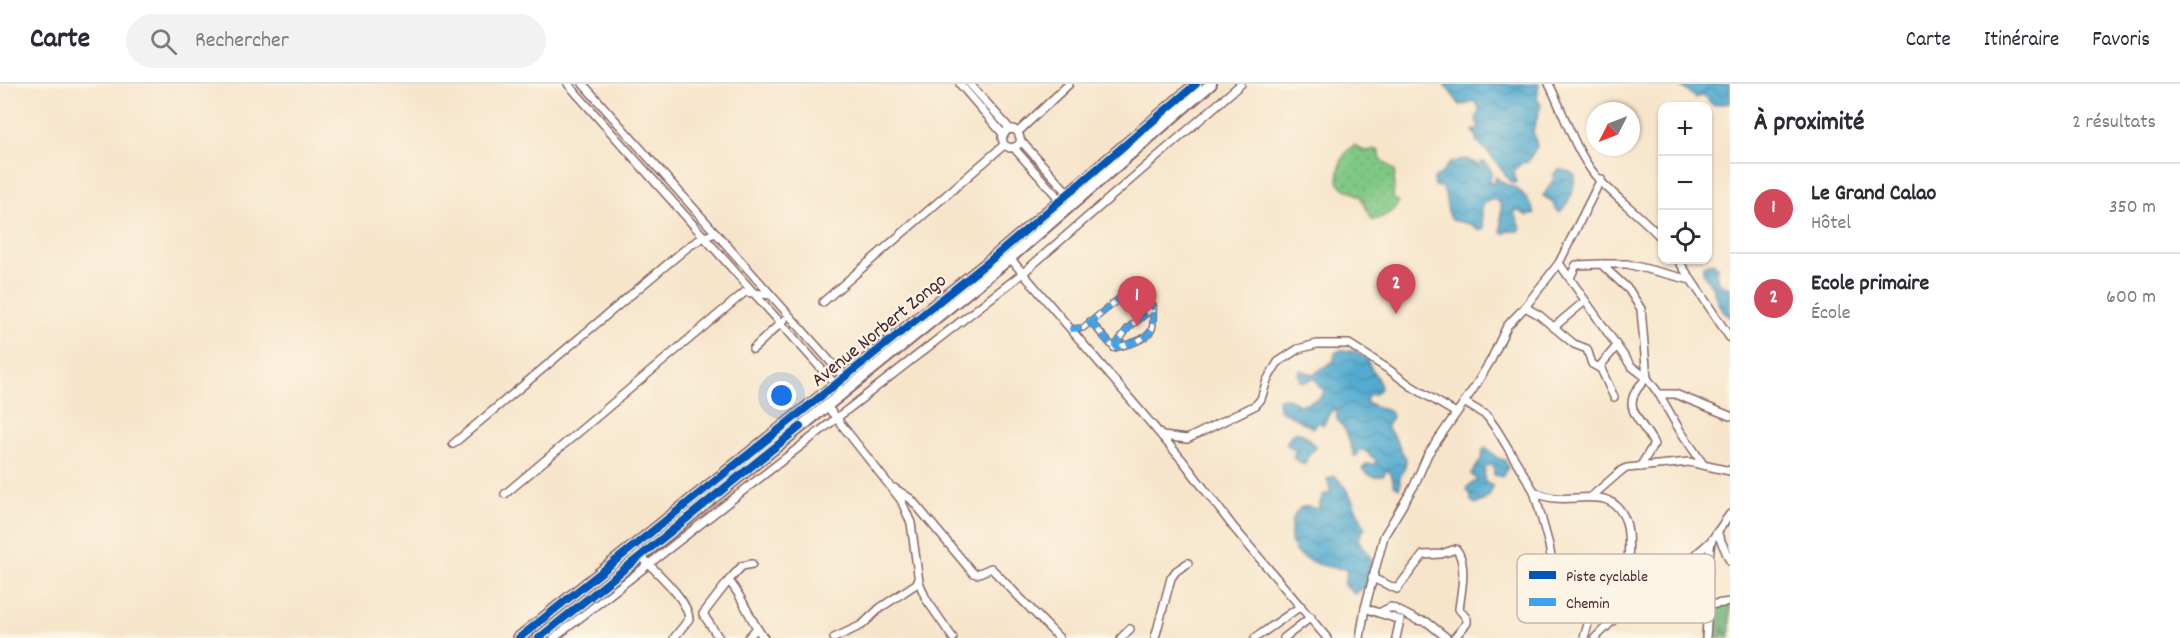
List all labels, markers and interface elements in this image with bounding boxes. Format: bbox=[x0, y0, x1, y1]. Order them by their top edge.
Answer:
search box bbox=[126, 14, 546, 68]
text: Carte bbox=[30, 21, 90, 61]
icon: search bbox=[147, 25, 180, 58]
text: Rechercher bbox=[195, 26, 289, 57]
text: Carte bbox=[1906, 26, 1951, 56]
text: Itinéraire bbox=[1984, 26, 2059, 56]
text: Favoris bbox=[2092, 26, 2150, 56]
north arrow bbox=[1586, 102, 1640, 156]
map controls bbox=[1658, 102, 1712, 264]
button: + bbox=[1658, 102, 1712, 156]
text: À proximité bbox=[1754, 105, 1864, 142]
text: 2 résultats bbox=[2072, 109, 2156, 137]
button: − bbox=[1658, 156, 1712, 210]
text: Le Grand Calao bbox=[1811, 179, 1936, 210]
text: 1 bbox=[1771, 194, 1776, 222]
text: 350 m bbox=[2109, 194, 2156, 222]
button: locate bbox=[1658, 210, 1712, 264]
text: Hôtel bbox=[1811, 210, 1851, 238]
pin: 2 bbox=[1376, 264, 1416, 314]
street label: Avenue Norbert Zongo bbox=[806, 268, 954, 395]
text: Ecole primaire bbox=[1811, 269, 1929, 300]
pin: 1 bbox=[1118, 276, 1156, 326]
text: 2 bbox=[1769, 284, 1778, 312]
text: 600 m bbox=[2106, 284, 2156, 312]
text: École bbox=[1811, 300, 1851, 328]
your location bbox=[767, 381, 796, 410]
legend bbox=[1517, 554, 1715, 623]
text: Piste cyclable bbox=[1566, 566, 1648, 589]
text: Chemin bbox=[1566, 593, 1610, 616]

